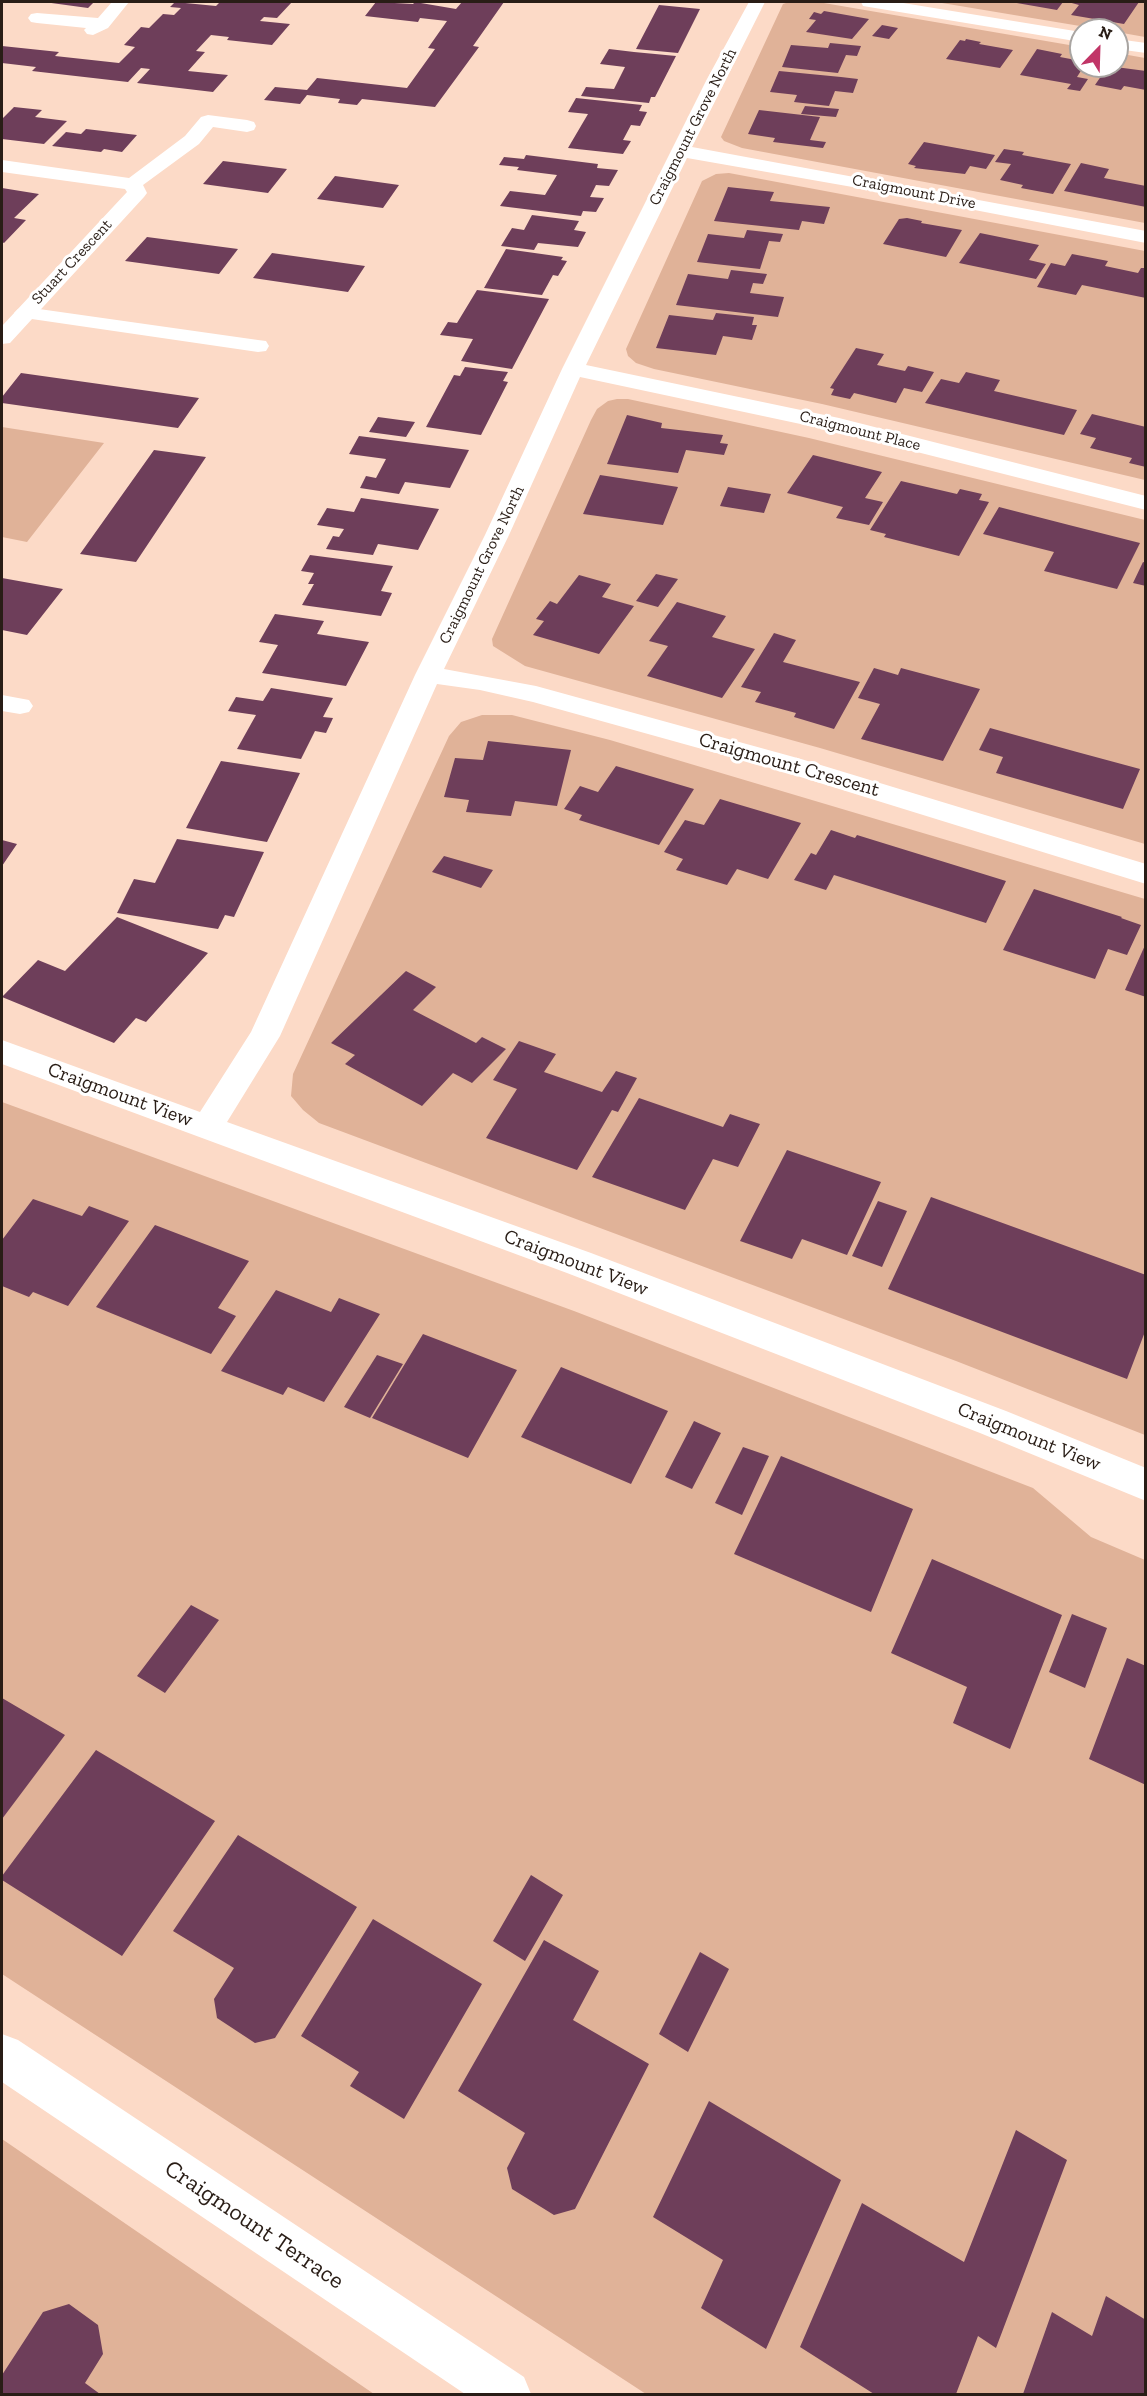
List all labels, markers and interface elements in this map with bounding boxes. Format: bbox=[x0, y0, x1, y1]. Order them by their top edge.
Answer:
north arrow bbox=[1069, 18, 1129, 78]
text: N bbox=[1096, 22, 1115, 44]
street label: Craigmount Grove North bbox=[645, 45, 741, 209]
street label: Craigmount Drive bbox=[851, 171, 977, 213]
street label: Stuart Crescent bbox=[28, 216, 116, 308]
street label: Craigmount Place bbox=[798, 407, 922, 455]
street label: Craigmount Grove North bbox=[435, 483, 529, 647]
street label: Craigmount Crescent bbox=[696, 728, 882, 802]
street label: Craigmount View bbox=[44, 1058, 196, 1132]
street label: Craigmount View bbox=[501, 1224, 651, 1302]
street label: Craigmount View bbox=[954, 1397, 1104, 1477]
street label: Craigmount Terrace bbox=[159, 2154, 349, 2296]

